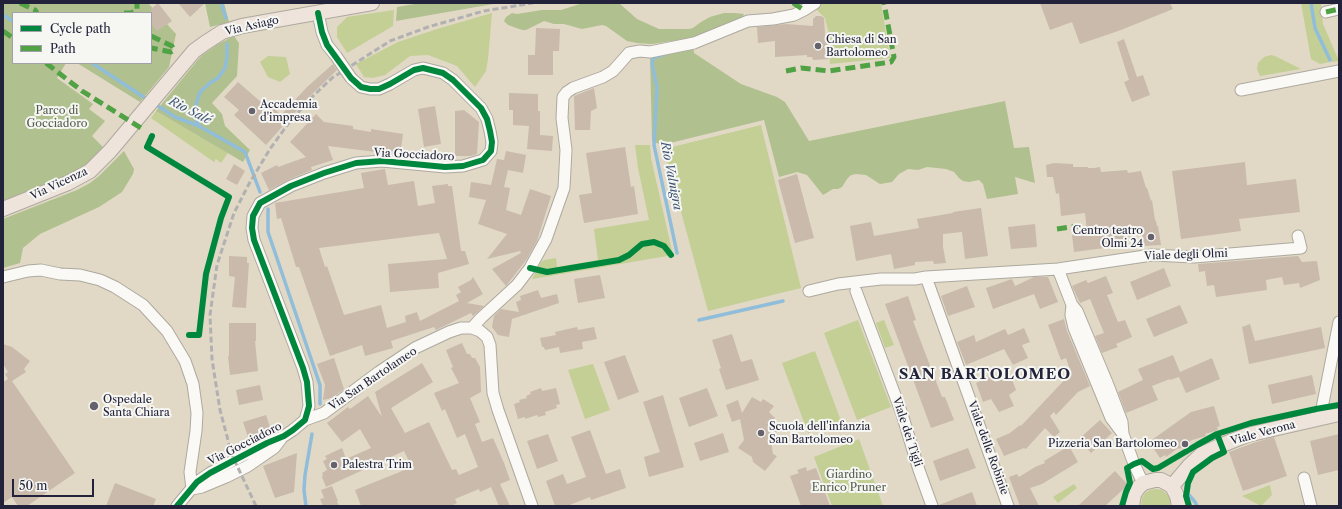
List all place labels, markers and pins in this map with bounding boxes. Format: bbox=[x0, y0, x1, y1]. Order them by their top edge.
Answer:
place label: Chiesa di San Bartolomeo bbox=[826, 33, 897, 59]
marker: Chiesa di San Bartolomeo bbox=[813, 41, 823, 51]
place label: Accademia d'impresa bbox=[260, 98, 318, 124]
marker: Accademia d'impresa bbox=[247, 106, 257, 116]
place label: Centro teatro Olmi 24 bbox=[1072, 224, 1143, 250]
marker: Centro teatro Olmi 24 bbox=[1146, 232, 1156, 242]
place label: Ospedale Santa Chiara bbox=[103, 393, 170, 419]
marker: Ospedale Santa Chiara bbox=[88, 400, 100, 412]
place label: Scuola dell'infanzia San Bartolomeo bbox=[769, 420, 870, 446]
marker: Scuola dell'infanzia San Bartolomeo bbox=[756, 428, 766, 438]
place label: Pizzeria San Bartolomeo bbox=[1048, 437, 1177, 451]
marker: Pizzeria San Bartolomeo bbox=[1180, 439, 1190, 449]
place label: Palestra Trim bbox=[342, 458, 412, 472]
marker: Palestra Trim bbox=[329, 460, 339, 470]

